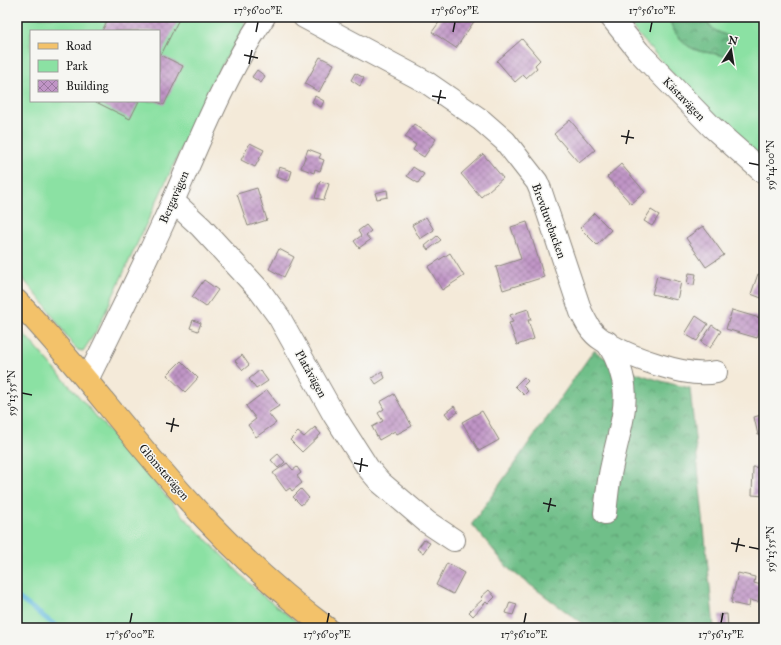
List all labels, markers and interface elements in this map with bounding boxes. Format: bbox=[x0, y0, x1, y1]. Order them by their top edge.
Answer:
text: 17°56'00"E bbox=[234, 5, 282, 17]
text: 17°56'05"E bbox=[431, 5, 479, 17]
text: 17°56'10"E bbox=[629, 5, 675, 17]
legend bbox=[30, 30, 160, 102]
north arrow bbox=[711, 30, 751, 70]
text: N bbox=[727, 33, 740, 48]
text: Road bbox=[66, 39, 92, 53]
text: Park bbox=[66, 59, 88, 73]
street label: Kästavägen bbox=[659, 74, 709, 125]
text: Building bbox=[66, 79, 109, 94]
text: 59°14'00"N bbox=[765, 139, 777, 190]
street label: Bergavägen bbox=[156, 168, 193, 226]
street label: Brevduvebacken bbox=[529, 182, 569, 261]
street label: Platåvägen bbox=[291, 348, 330, 401]
text: 59°13'55"N bbox=[6, 369, 18, 416]
street label: Glömstavägen bbox=[135, 441, 192, 504]
text: 59°13'55"N bbox=[765, 525, 777, 572]
text: 17°56'00"E bbox=[106, 629, 154, 641]
text: 17°56'05"E bbox=[303, 629, 351, 641]
text: 17°56'10"E bbox=[501, 629, 547, 641]
text: 17°56'15"E bbox=[698, 629, 744, 641]

